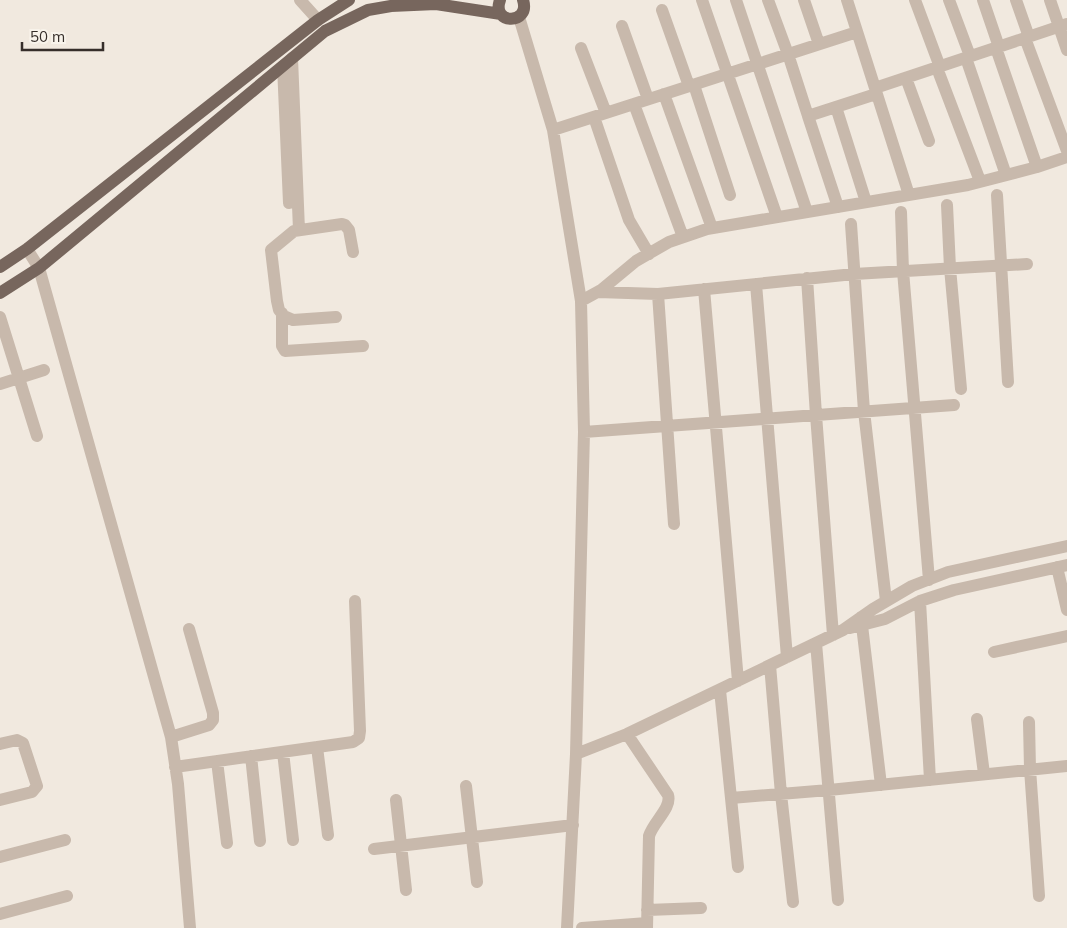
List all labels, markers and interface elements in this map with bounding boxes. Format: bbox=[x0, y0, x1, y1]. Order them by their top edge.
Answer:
scale bar bbox=[22, 20, 104, 52]
text: 50 m bbox=[30, 27, 65, 46]

